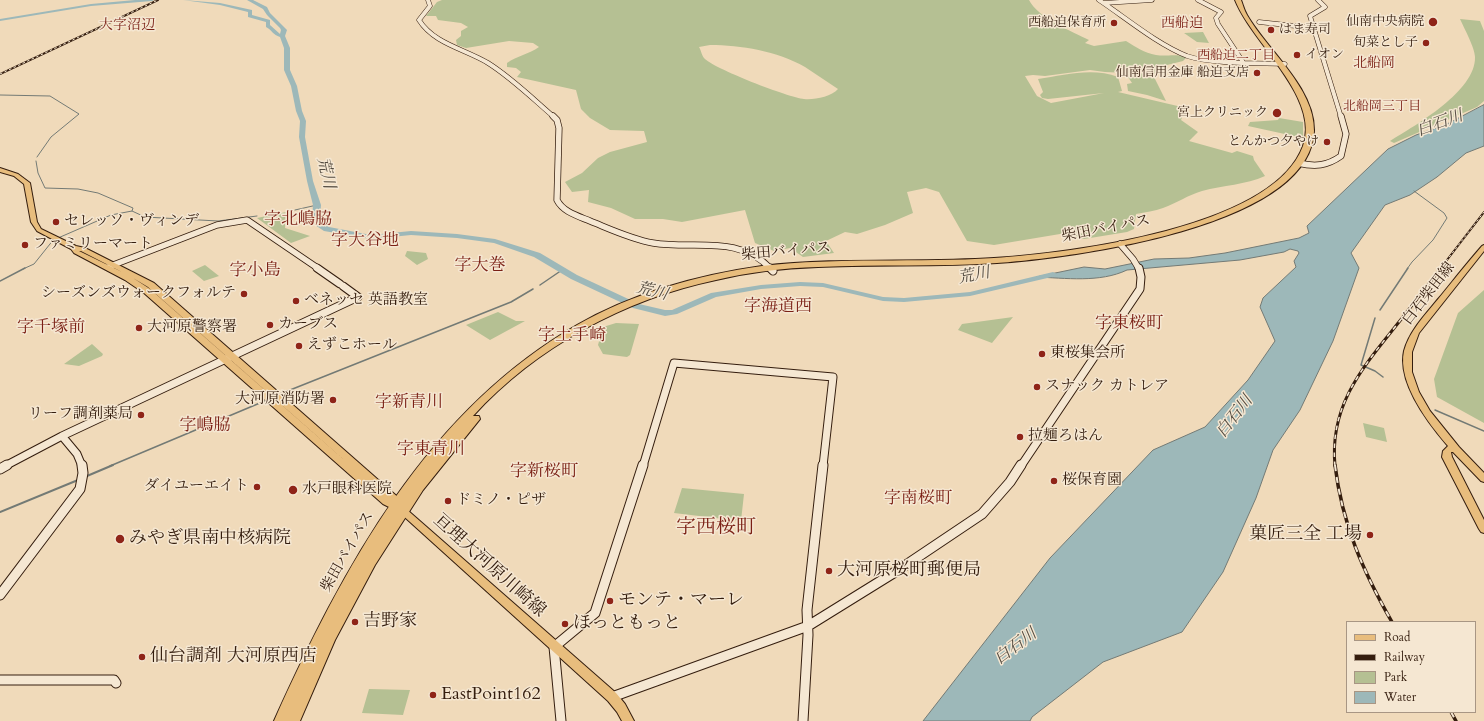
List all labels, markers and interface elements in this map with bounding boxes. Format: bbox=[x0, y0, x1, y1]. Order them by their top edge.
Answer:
place label: 仙南中央病院 bbox=[1346, 14, 1424, 30]
place label: 西船迫保育所 bbox=[1028, 15, 1106, 31]
district label: 西船迫 bbox=[1161, 16, 1203, 32]
marker: 仙南中央病院 bbox=[1427, 16, 1439, 28]
district label: 大字沼辺 bbox=[99, 18, 155, 34]
marker: 西船迫保育所 bbox=[1109, 18, 1119, 28]
place label: はま寿司 bbox=[1279, 22, 1331, 38]
marker: はま寿司 bbox=[1266, 25, 1276, 35]
place label: 旬菜とし子 bbox=[1353, 35, 1418, 51]
marker: 旬菜とし子 bbox=[1421, 38, 1431, 48]
place label: イオン bbox=[1305, 47, 1344, 63]
district label: 西船迫二丁目 bbox=[1197, 48, 1275, 64]
marker: イオン bbox=[1292, 50, 1302, 60]
district label: 北船岡 bbox=[1353, 56, 1395, 72]
place label: 仙南信用金庫 船迫支店 bbox=[1116, 65, 1249, 81]
marker: 仙南信用金庫 船迫支店 bbox=[1252, 68, 1262, 78]
district label: 北船岡三丁目 bbox=[1343, 99, 1421, 115]
place label: 宮上クリニック bbox=[1177, 105, 1268, 121]
marker: 宮上クリニック bbox=[1271, 107, 1283, 119]
water label: 白石川 bbox=[1414, 107, 1466, 141]
place label: とんかつ夕やけ bbox=[1228, 134, 1319, 150]
marker: とんかつ夕やけ bbox=[1322, 137, 1332, 147]
water label: 荒川 bbox=[312, 155, 338, 191]
district label: 字北嶋脇 bbox=[264, 210, 332, 230]
street label: 柴田バイパス bbox=[1060, 212, 1152, 246]
place label: セレッソ・ヴィンデ bbox=[64, 213, 199, 231]
marker: セレッソ・ヴィンデ bbox=[51, 217, 61, 227]
district label: 字大谷地 bbox=[331, 231, 399, 251]
place label: ファミリーマート bbox=[33, 236, 153, 254]
street label: 柴田バイパス bbox=[740, 239, 832, 265]
marker: ファミリーマート bbox=[20, 240, 30, 250]
district label: 字大巻 bbox=[455, 256, 505, 276]
street label: 白石柴田線 bbox=[1399, 259, 1459, 329]
district label: 字小島 bbox=[230, 261, 280, 281]
water label: 荒川 bbox=[956, 264, 992, 288]
water label: 荒川 bbox=[634, 279, 670, 305]
place label: シーズンズウォークフォルテ bbox=[41, 285, 236, 303]
marker: シーズンズウォークフォルテ bbox=[239, 289, 249, 299]
place label: ベネッセ 英語教室 bbox=[304, 292, 428, 310]
marker: ベネッセ 英語教室 bbox=[291, 296, 301, 306]
district label: 字海道西 bbox=[744, 297, 812, 317]
district label: 字東桜町 bbox=[1095, 314, 1163, 334]
place label: カーブス bbox=[278, 316, 338, 334]
district label: 字千塚前 bbox=[17, 318, 85, 338]
place label: 大河原警察署 bbox=[147, 319, 237, 337]
marker: カーブス bbox=[265, 320, 275, 330]
marker: 大河原警察署 bbox=[134, 323, 144, 333]
district label: 字土手崎 bbox=[538, 326, 606, 346]
place label: えずこホール bbox=[307, 337, 397, 355]
marker: えずこホール bbox=[294, 341, 304, 351]
place label: 東桜集会所 bbox=[1050, 345, 1125, 363]
marker: 東桜集会所 bbox=[1037, 349, 1047, 359]
place label: スナック カトレア bbox=[1045, 378, 1169, 396]
marker: スナック カトレア bbox=[1032, 382, 1042, 392]
place label: 大河原消防署 bbox=[235, 391, 325, 409]
water label: 白石川 bbox=[1213, 392, 1257, 442]
district label: 字新青川 bbox=[375, 393, 443, 413]
marker: 大河原消防署 bbox=[328, 395, 338, 405]
place label: リーフ調剤薬局 bbox=[28, 406, 133, 424]
marker: リーフ調剤薬局 bbox=[136, 410, 146, 420]
district label: 字嶋脇 bbox=[180, 416, 230, 436]
place label: 拉麺ろはん bbox=[1028, 428, 1103, 446]
marker: 拉麺ろはん bbox=[1015, 432, 1025, 442]
district label: 字東青川 bbox=[397, 440, 465, 460]
district label: 字新桜町 bbox=[510, 462, 578, 482]
place label: 桜保育園 bbox=[1062, 472, 1122, 490]
marker: 桜保育園 bbox=[1049, 476, 1059, 486]
place label: ダイユーエイト bbox=[144, 478, 249, 496]
place label: 水戸眼科医院 bbox=[302, 481, 392, 499]
marker: ダイユーエイト bbox=[252, 482, 262, 492]
marker: 水戸眼科医院 bbox=[287, 484, 299, 496]
district label: 字南桜町 bbox=[884, 489, 952, 509]
place label: ドミノ・ピザ bbox=[456, 492, 546, 510]
marker: ドミノ・ピザ bbox=[443, 496, 453, 506]
street label: 柴田バイパス bbox=[318, 509, 378, 595]
street label: 亘理大河原川崎線 bbox=[428, 510, 550, 622]
district label: 字西桜町 bbox=[676, 516, 756, 540]
place label: 菓匠三全 工場 bbox=[1249, 524, 1362, 546]
place label: みやぎ県南中核病院 bbox=[129, 528, 291, 550]
marker: 菓匠三全 工場 bbox=[1365, 530, 1375, 540]
marker: みやぎ県南中核病院 bbox=[114, 533, 126, 545]
place label: 大河原桜町郵便局 bbox=[837, 560, 981, 582]
marker: 大河原桜町郵便局 bbox=[824, 566, 834, 576]
place label: モンテ・マーレ bbox=[618, 590, 744, 612]
marker: モンテ・マーレ bbox=[605, 596, 615, 606]
place label: 吉野家 bbox=[363, 611, 417, 633]
place label: ほっともっと bbox=[573, 613, 681, 635]
marker: 吉野家 bbox=[350, 617, 360, 627]
marker: ほっともっと bbox=[560, 619, 570, 629]
legend bbox=[1346, 621, 1476, 713]
water label: 白石川 bbox=[991, 625, 1041, 669]
text: Road bbox=[1384, 629, 1410, 645]
place label: 仙台調剤 大河原西店 bbox=[150, 646, 317, 668]
text: Railway bbox=[1384, 649, 1425, 665]
marker: 仙台調剤 大河原西店 bbox=[137, 652, 147, 662]
text: Park bbox=[1384, 669, 1407, 685]
place label: EastPoint162 bbox=[441, 684, 541, 706]
text: Water bbox=[1384, 689, 1416, 705]
marker: EastPoint162 bbox=[428, 690, 438, 700]

